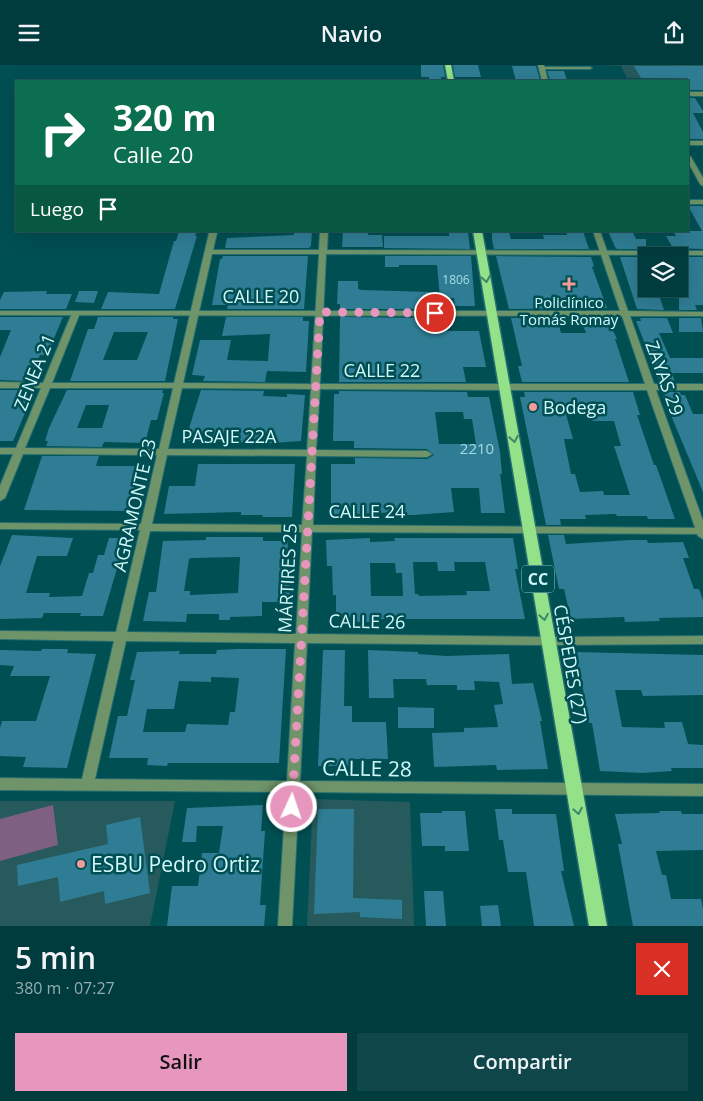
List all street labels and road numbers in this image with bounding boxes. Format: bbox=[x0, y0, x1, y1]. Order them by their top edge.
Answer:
street label: CALLE 20 bbox=[223, 284, 299, 308]
street label: ZENEA 21 bbox=[8, 330, 60, 414]
street label: ZAYAS 29 bbox=[640, 337, 690, 419]
street label: CALLE 22 bbox=[344, 358, 420, 382]
street label: PASAJE 22A bbox=[182, 424, 277, 448]
street label: AGRAMONTE 23 bbox=[107, 436, 161, 574]
street label: CALLE 24 bbox=[329, 499, 405, 523]
street label: MÁRTIRES 25 bbox=[272, 523, 302, 633]
road number: CC bbox=[522, 565, 554, 593]
street label: CÉSPEDES (27) bbox=[549, 602, 593, 726]
street label: CALLE 26 bbox=[328, 608, 406, 634]
street label: CALLE 28 bbox=[322, 753, 412, 783]

